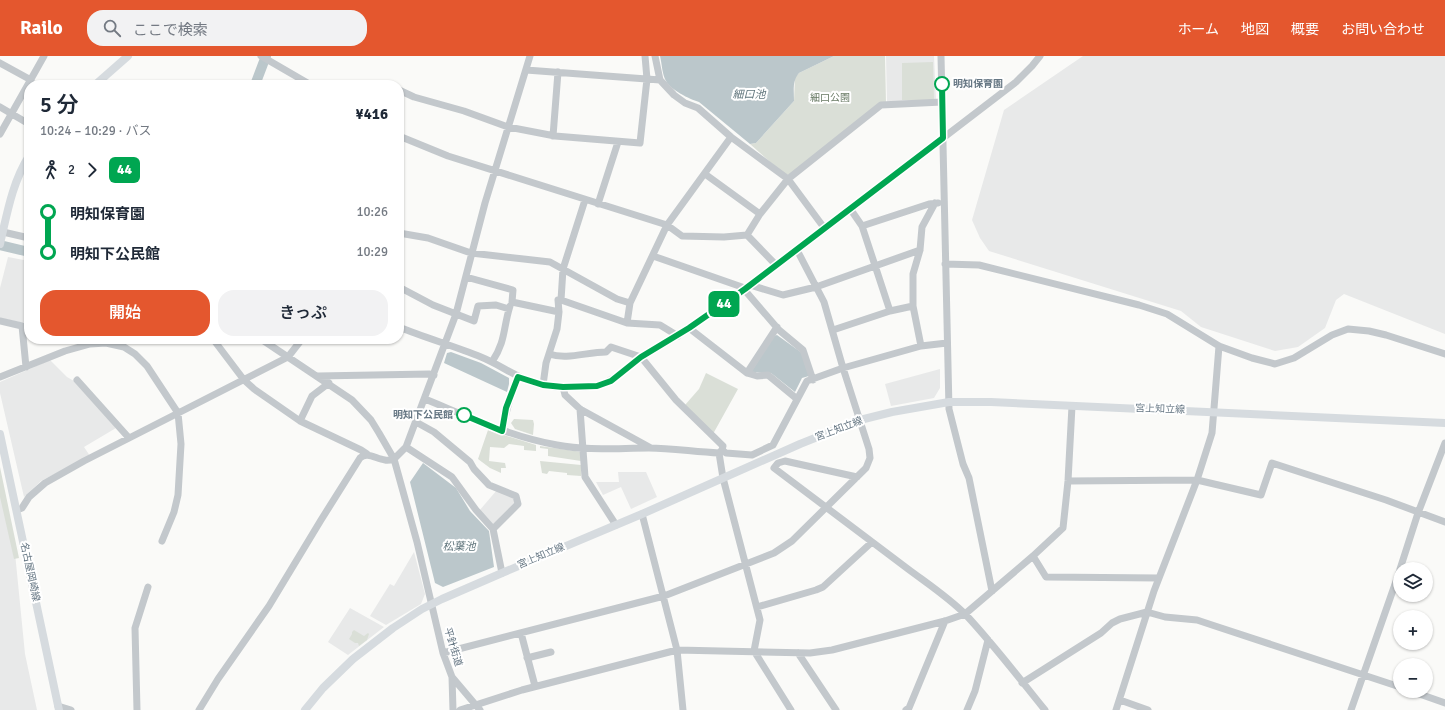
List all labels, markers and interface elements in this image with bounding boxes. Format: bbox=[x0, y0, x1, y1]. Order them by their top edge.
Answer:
search box bbox=[87, 10, 367, 46]
text: Railo bbox=[20, 16, 63, 40]
icon: search bbox=[101, 17, 123, 39]
text: ここで検索 bbox=[133, 21, 208, 39]
text: ホーム bbox=[1177, 21, 1219, 38]
text: 地図 bbox=[1241, 21, 1269, 38]
text: 概要 bbox=[1291, 21, 1319, 38]
text: お問い合わせ bbox=[1341, 21, 1425, 38]
marker: 明知保育園 bbox=[934, 76, 950, 92]
place label: 明知保育園 bbox=[953, 78, 1003, 90]
water label: 細口池 bbox=[733, 88, 766, 101]
text: 5 分 bbox=[40, 91, 79, 118]
park label: 細口公園 bbox=[810, 92, 850, 104]
text: ¥416 bbox=[356, 105, 388, 123]
text: 10:24 – 10:29 · バス bbox=[40, 123, 151, 139]
icon: walk bbox=[40, 159, 62, 181]
icon: forward bbox=[81, 159, 103, 181]
text: 44 bbox=[117, 161, 132, 178]
text: 2 bbox=[68, 162, 75, 178]
text: 10:26 bbox=[356, 204, 388, 220]
text: 明知保育園 bbox=[70, 205, 145, 223]
text: 10:29 bbox=[356, 244, 388, 260]
text: 明知下公民館 bbox=[70, 245, 160, 263]
button: 開始 bbox=[40, 290, 210, 336]
button: きっぷ bbox=[218, 290, 388, 336]
line badge: 44 bbox=[706, 291, 742, 317]
text: 44 bbox=[716, 295, 732, 312]
street label: 宮上知立線 bbox=[1135, 402, 1185, 416]
marker: 明知下公民館 bbox=[456, 407, 472, 423]
place label: 明知下公民館 bbox=[393, 409, 453, 421]
street label: 宮上知立線 bbox=[814, 414, 864, 444]
water label: 松葉池 bbox=[443, 540, 476, 553]
street label: 名古屋岡崎線 bbox=[18, 541, 42, 603]
street label: 宮上知立線 bbox=[516, 541, 566, 571]
map controls bbox=[1393, 562, 1433, 698]
button: layers bbox=[1393, 562, 1433, 602]
button: + bbox=[1393, 610, 1433, 650]
street label: 平針街道 bbox=[441, 626, 465, 668]
button: − bbox=[1393, 658, 1433, 698]

